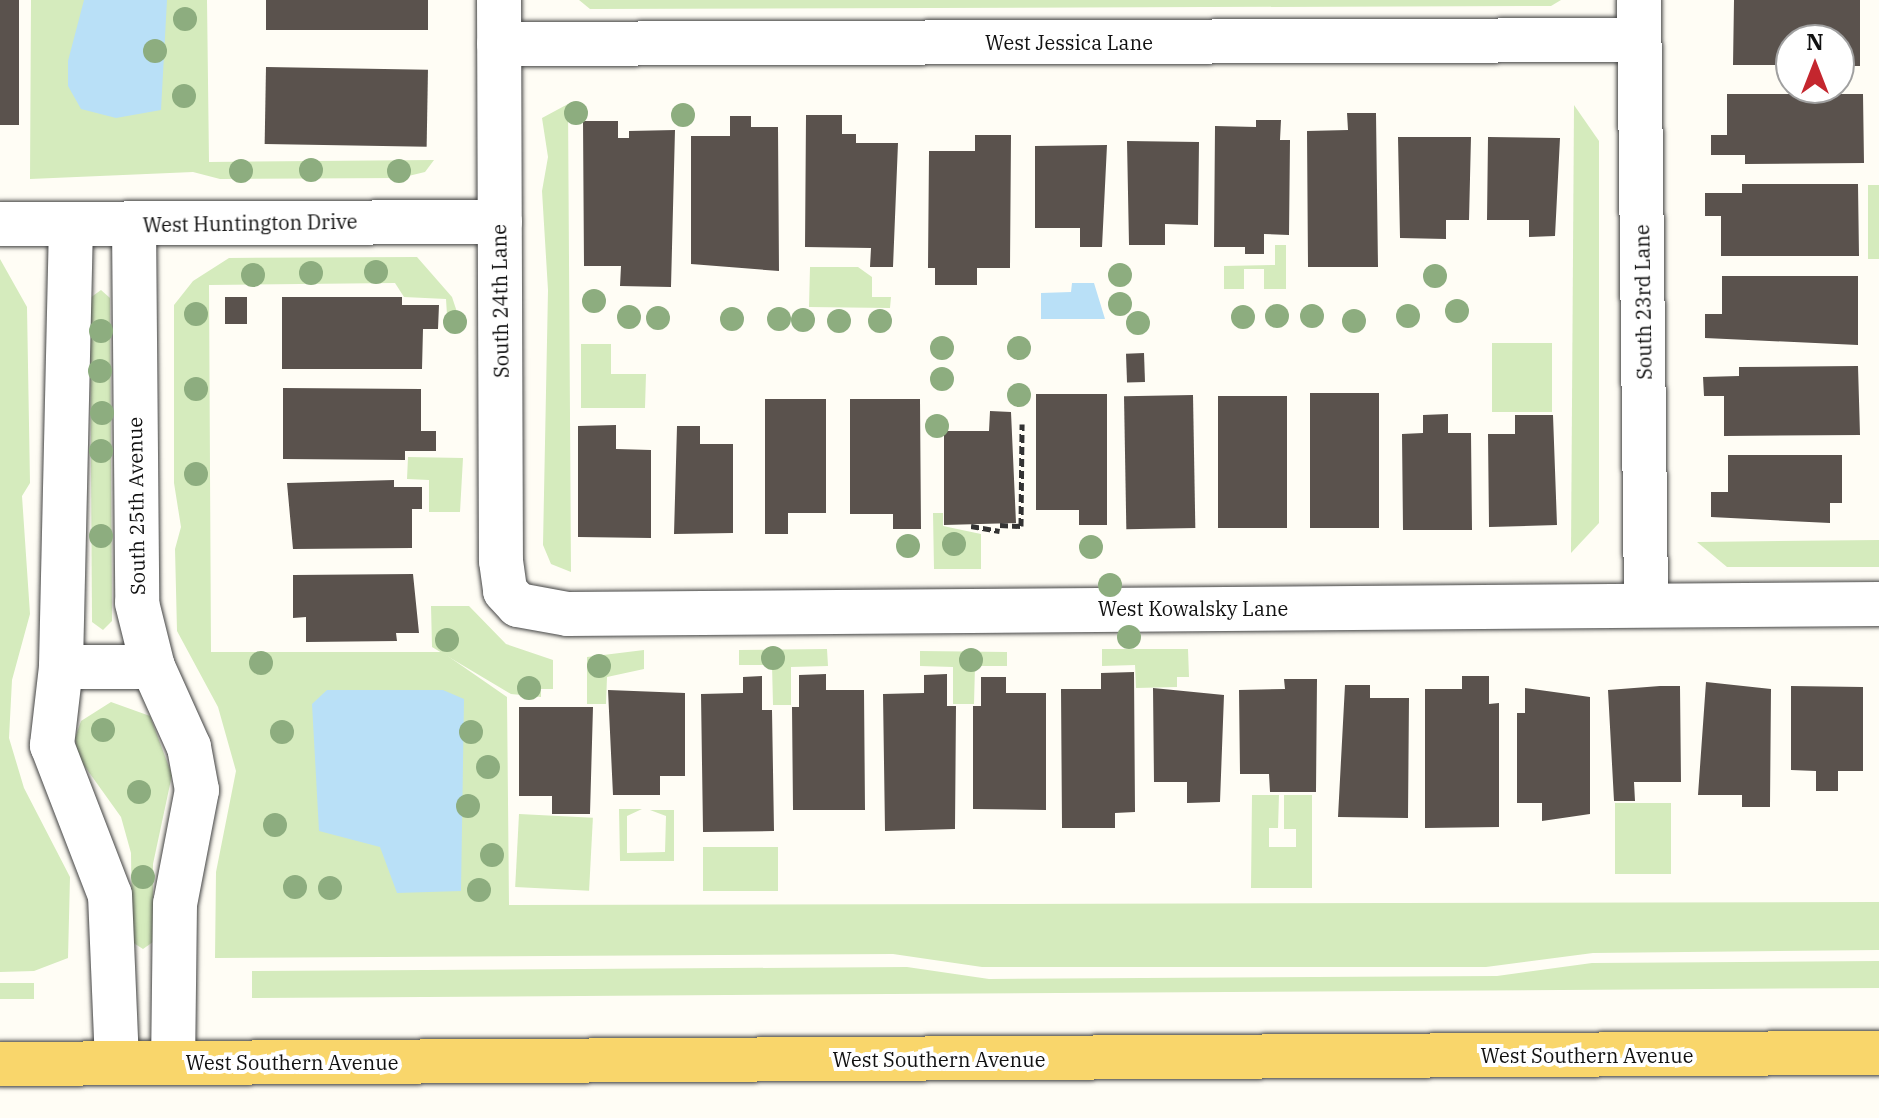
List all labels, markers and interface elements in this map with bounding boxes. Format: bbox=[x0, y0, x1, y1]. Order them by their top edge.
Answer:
north arrow bbox=[1775, 24, 1855, 104]
text: N bbox=[1806, 27, 1824, 56]
street label: West Jessica Lane bbox=[985, 30, 1153, 54]
street label: West Huntington Drive bbox=[142, 209, 358, 237]
street label: South 24th Lane bbox=[487, 224, 513, 378]
street label: South 23rd Lane bbox=[1630, 224, 1656, 380]
street label: South 25th Avenue bbox=[122, 417, 150, 595]
street label: West Kowalsky Lane bbox=[1098, 596, 1288, 620]
street label: West Southern Avenue bbox=[1481, 1043, 1693, 1067]
street label: West Southern Avenue bbox=[833, 1047, 1045, 1071]
street label: West Southern Avenue bbox=[186, 1050, 398, 1074]

